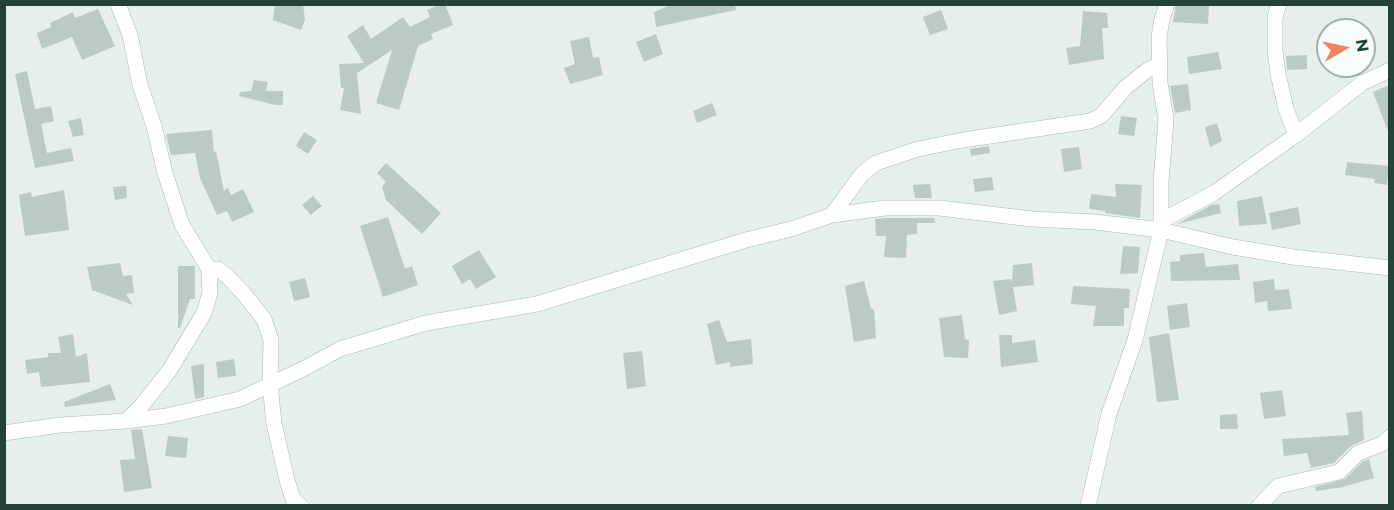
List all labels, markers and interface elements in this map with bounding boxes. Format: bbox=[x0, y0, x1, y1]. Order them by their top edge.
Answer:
north arrow bbox=[1316, 18, 1376, 78]
text: N bbox=[1352, 38, 1373, 53]

